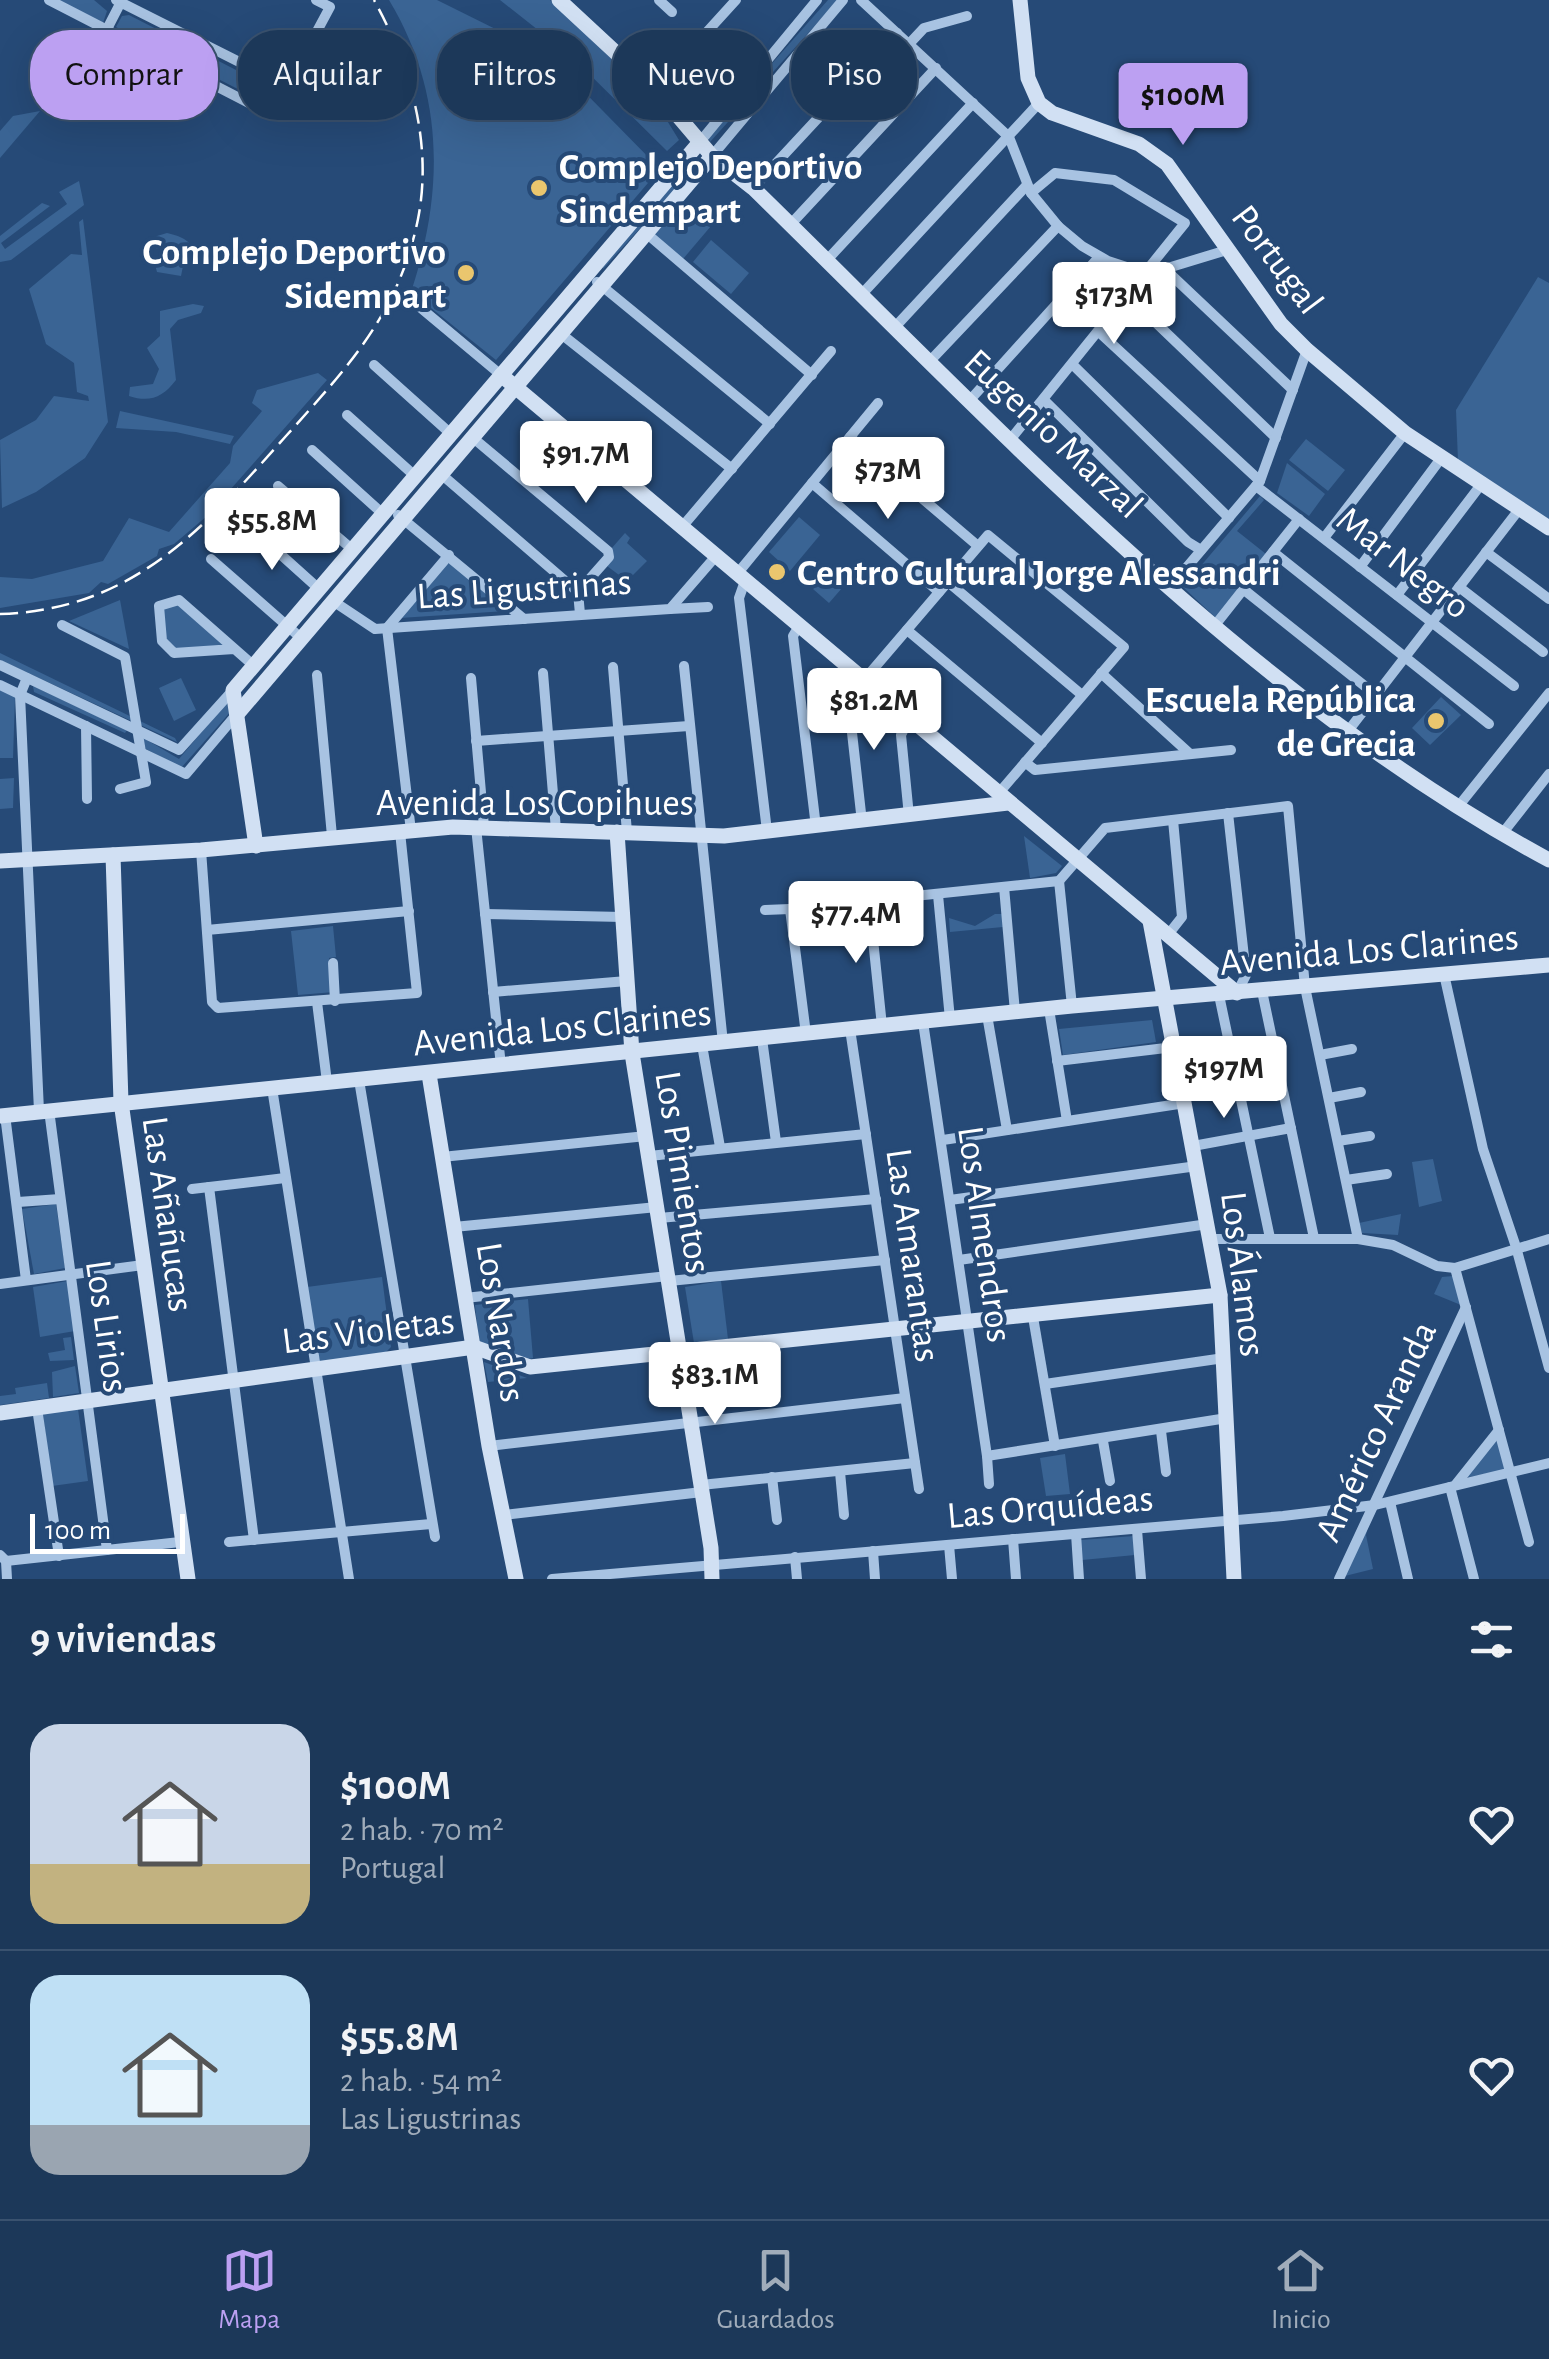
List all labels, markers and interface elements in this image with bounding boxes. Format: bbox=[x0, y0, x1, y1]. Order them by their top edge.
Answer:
chip: Comprar bbox=[30, 30, 218, 120]
chip: Alquilar bbox=[238, 30, 417, 120]
chip: Filtros bbox=[437, 30, 592, 120]
chip: Nuevo bbox=[612, 30, 771, 120]
chip: Piso bbox=[791, 30, 917, 120]
pin: $100M bbox=[1113, 63, 1253, 148]
text: $100M bbox=[1141, 79, 1225, 111]
place label: Complejo Deportivo Sindempart bbox=[559, 149, 862, 231]
marker: Complejo Deportivo Sindempart bbox=[528, 177, 550, 199]
street label: Portugal bbox=[1224, 199, 1329, 322]
place label: Complejo Deportivo Sidempart bbox=[143, 234, 446, 316]
marker: Complejo Deportivo Sidempart bbox=[455, 262, 477, 284]
pin: $173M bbox=[1044, 262, 1184, 347]
text: $173M bbox=[1074, 278, 1154, 310]
street label: Eugenio Marzal bbox=[956, 343, 1149, 526]
pin: $91.7M bbox=[505, 421, 667, 506]
text: $91.7M bbox=[542, 437, 630, 469]
pin: $73M bbox=[829, 437, 947, 522]
text: $73M bbox=[854, 453, 922, 485]
pin: $55.8M bbox=[191, 488, 353, 573]
street label: Mar Negro bbox=[1329, 500, 1476, 627]
text: $55.8M bbox=[227, 504, 317, 536]
place label: Centro Cultural Jorge Alessandri bbox=[797, 555, 1281, 593]
marker: Centro Cultural Jorge Alessandri bbox=[766, 561, 788, 583]
street label: Las Ligustrinas bbox=[415, 564, 633, 616]
pin: $81.2M bbox=[793, 668, 955, 753]
place label: Escuela República de Grecia bbox=[1145, 682, 1416, 764]
text: $81.2M bbox=[829, 684, 919, 716]
marker: Escuela República de Grecia bbox=[1425, 710, 1447, 732]
street label: Avenida Los Copihues bbox=[376, 785, 694, 823]
pin: $77.4M bbox=[775, 881, 937, 966]
text: $77.4M bbox=[811, 897, 901, 929]
street label: Avenida Los Clarines bbox=[1218, 919, 1520, 983]
street label: Avenida Los Clarines bbox=[411, 994, 713, 1064]
pin: $197M bbox=[1154, 1036, 1294, 1121]
text: $197M bbox=[1184, 1052, 1264, 1084]
street label: Los Pimientos bbox=[647, 1068, 717, 1276]
street label: Las Añañucas bbox=[135, 1114, 200, 1314]
street label: Los Almendros bbox=[950, 1124, 1018, 1345]
street label: Las Amarantas bbox=[878, 1146, 946, 1365]
street label: Los Álamos bbox=[1213, 1189, 1275, 1359]
street label: Los Nardos bbox=[469, 1240, 531, 1405]
street label: Los Lirios bbox=[78, 1258, 134, 1395]
street label: Las Violetas bbox=[280, 1303, 457, 1361]
street label: Américo Aranda bbox=[1309, 1316, 1444, 1548]
pin: $83.1M bbox=[634, 1342, 796, 1427]
text: $83.1M bbox=[671, 1358, 759, 1390]
street label: Las Orquídeas bbox=[945, 1480, 1155, 1536]
scale bar bbox=[30, 1509, 185, 1554]
text: 100 m bbox=[45, 1517, 111, 1545]
icon: filters bbox=[1464, 1612, 1519, 1667]
text: 9 viviendas bbox=[30, 1618, 216, 1660]
icon: home bbox=[110, 1764, 230, 1884]
text: $100M bbox=[340, 1765, 451, 1807]
icon: heart bbox=[1464, 1797, 1519, 1852]
text: 2 hab. · 70 m² bbox=[340, 1814, 504, 1846]
text: Portugal bbox=[340, 1852, 445, 1884]
icon: home bbox=[110, 2015, 230, 2135]
text: $55.8M bbox=[340, 2016, 459, 2058]
icon: heart bbox=[1464, 2048, 1519, 2103]
text: 2 hab. · 54 m² bbox=[340, 2065, 502, 2097]
text: Las Ligustrinas bbox=[340, 2103, 521, 2135]
tab: Mapa bbox=[218, 2243, 280, 2337]
tab: Guardados bbox=[716, 2243, 835, 2337]
tab: Inicio bbox=[1271, 2243, 1331, 2337]

